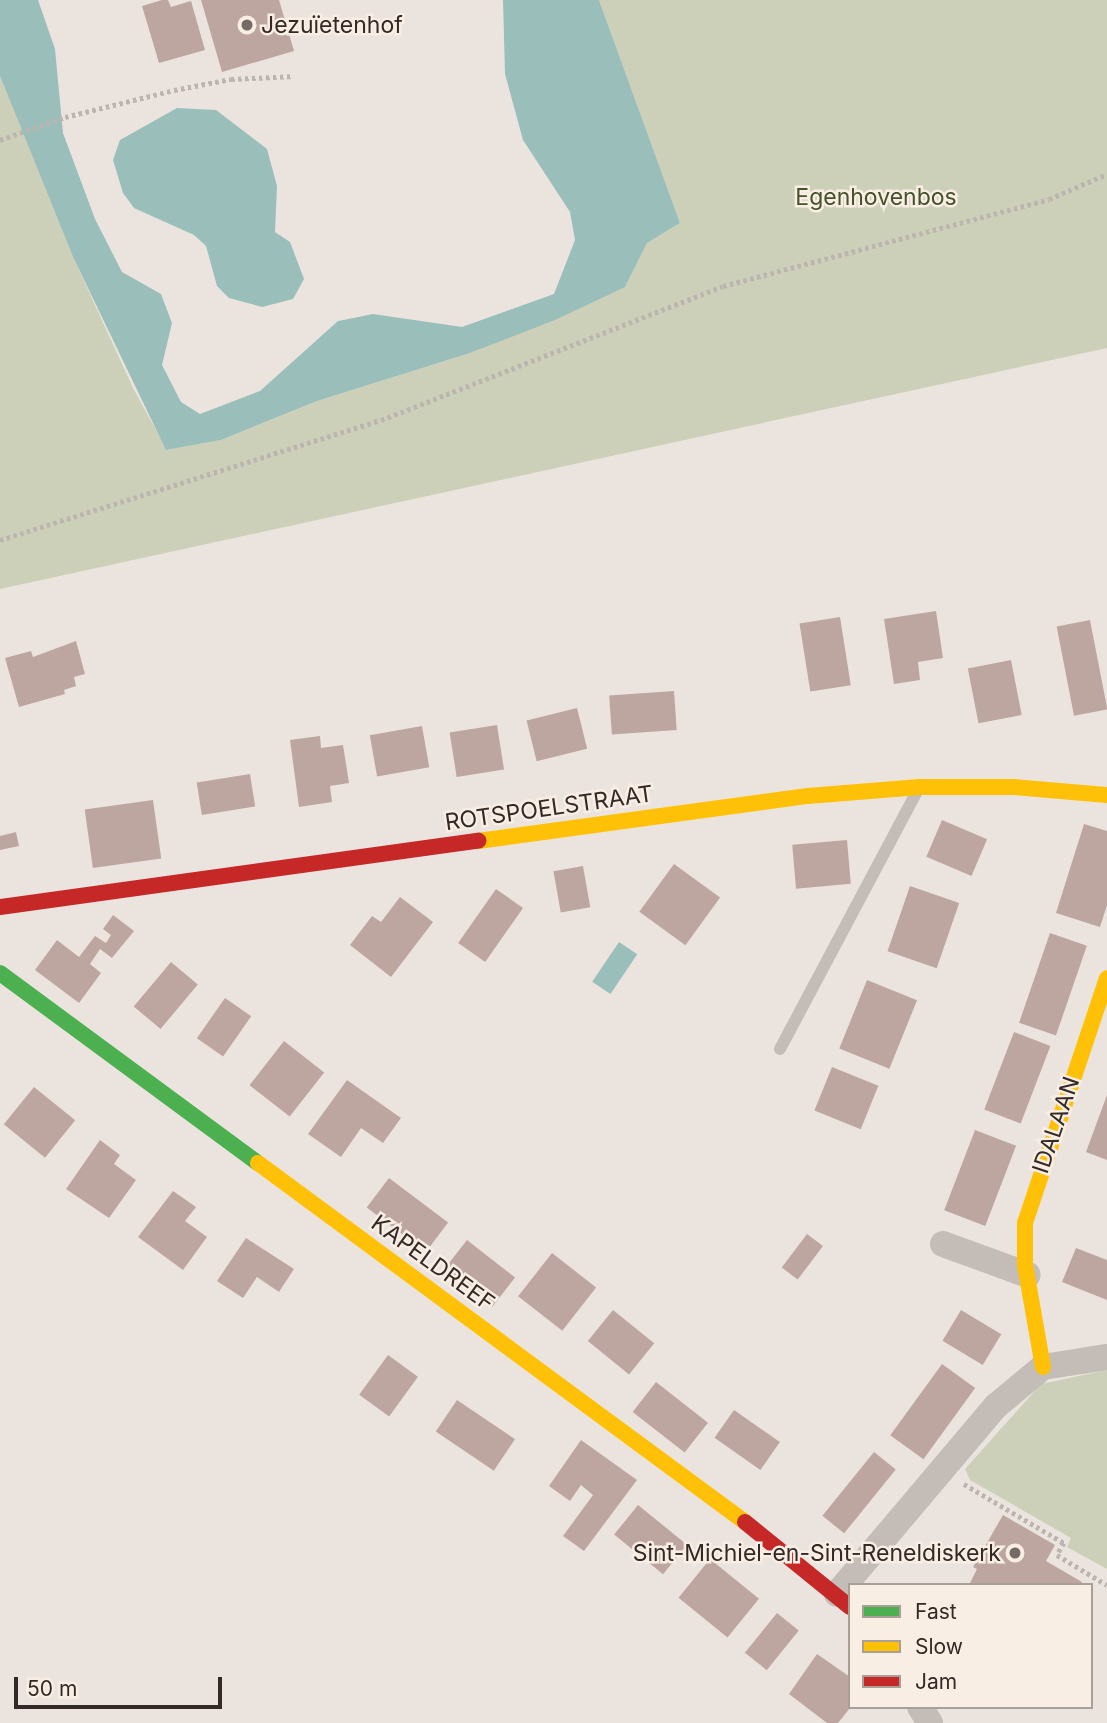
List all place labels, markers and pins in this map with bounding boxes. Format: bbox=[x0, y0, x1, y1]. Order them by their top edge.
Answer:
place label: Jezuïetenhof bbox=[261, 11, 403, 39]
marker: Jezuïetenhof bbox=[239, 17, 255, 33]
place label: Sint-Michiel-en-Sint-Reneldiskerk bbox=[633, 1539, 1001, 1567]
marker: Sint-Michiel-en-Sint-Reneldiskerk bbox=[1007, 1545, 1023, 1561]

